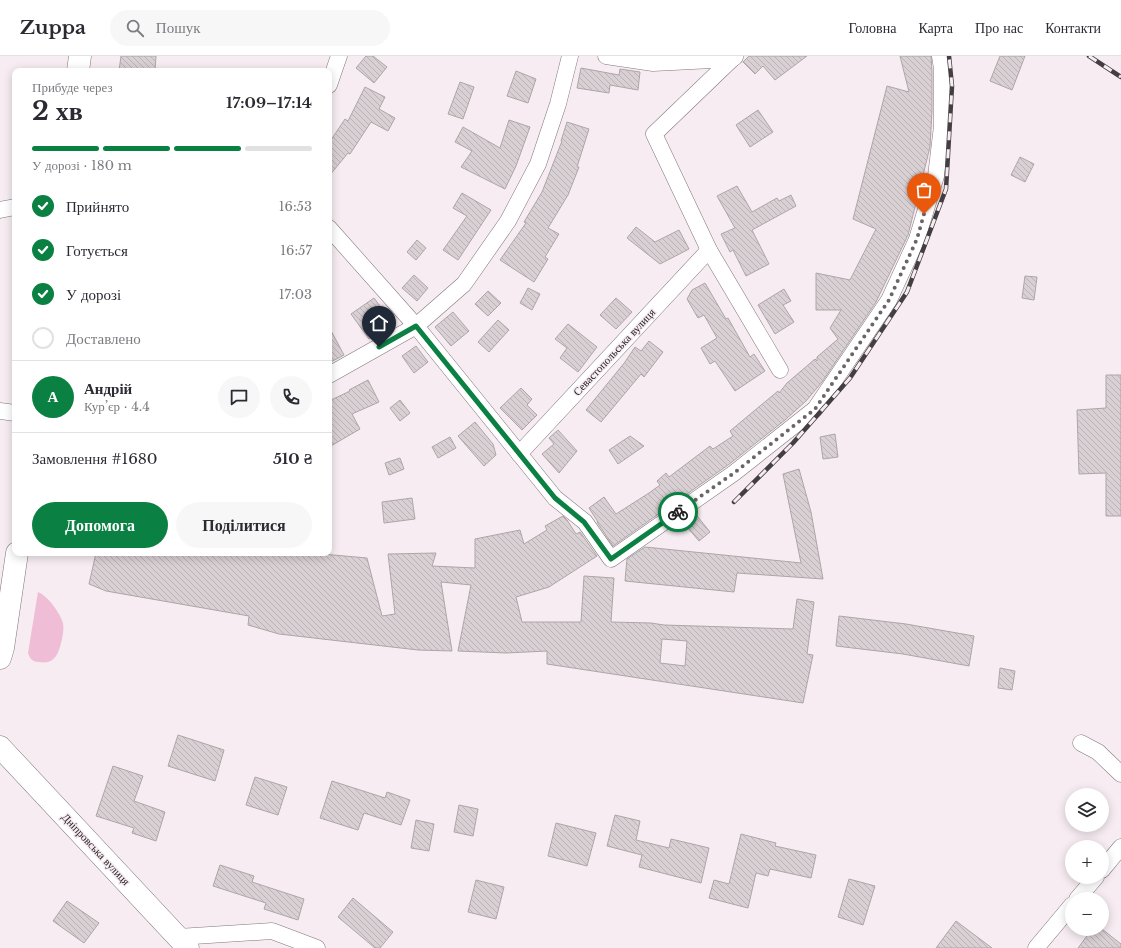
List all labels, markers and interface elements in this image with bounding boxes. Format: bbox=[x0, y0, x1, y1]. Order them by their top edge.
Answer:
search box bbox=[110, 10, 390, 46]
text: Zuppa bbox=[20, 16, 86, 39]
icon: search bbox=[124, 17, 146, 39]
text: Пошук bbox=[156, 18, 201, 37]
text: Головна bbox=[848, 19, 896, 37]
text: Карта bbox=[918, 19, 953, 37]
text: Про нас bbox=[975, 19, 1023, 37]
text: Контакти bbox=[1045, 19, 1101, 37]
text: Прибуде через bbox=[32, 79, 113, 96]
text: 17:09–17:14 bbox=[226, 93, 312, 112]
text: 2 хв bbox=[32, 95, 83, 127]
text: У дорозі · 180 m bbox=[32, 157, 132, 174]
pin bbox=[907, 173, 941, 214]
icon: bag bbox=[913, 179, 935, 201]
icon: check bbox=[32, 195, 54, 217]
text: Прийнято bbox=[66, 197, 129, 216]
text: 16:53 bbox=[279, 198, 312, 215]
icon: check bbox=[32, 239, 54, 261]
text: Готується bbox=[66, 241, 128, 260]
text: 16:57 bbox=[280, 242, 312, 259]
icon: check bbox=[32, 283, 54, 305]
text: У дорозі bbox=[66, 285, 121, 304]
text: 17:03 bbox=[279, 286, 312, 303]
street label: Севастопольська вулиця bbox=[570, 305, 658, 399]
pin bbox=[362, 306, 396, 347]
icon: home bbox=[368, 312, 390, 334]
text: Доставлено bbox=[66, 329, 141, 348]
button: chat bbox=[218, 376, 260, 418]
button: phone bbox=[270, 376, 312, 418]
text: Андрій bbox=[84, 379, 132, 398]
text: А bbox=[48, 387, 58, 406]
text: Кур’єр · 4.4 bbox=[84, 398, 150, 415]
text: Замовлення #1680 bbox=[32, 449, 158, 468]
text: 510 ₴ bbox=[273, 449, 312, 468]
courier bbox=[658, 492, 698, 532]
icon: bike bbox=[667, 501, 689, 523]
button: Допомога bbox=[32, 502, 168, 548]
button: Поділитися bbox=[176, 502, 312, 548]
map controls bbox=[1065, 788, 1109, 936]
button: layers bbox=[1065, 788, 1109, 832]
street label: Дніпровська вулиця bbox=[59, 810, 133, 888]
button: + bbox=[1065, 840, 1109, 884]
button: − bbox=[1065, 892, 1109, 936]

